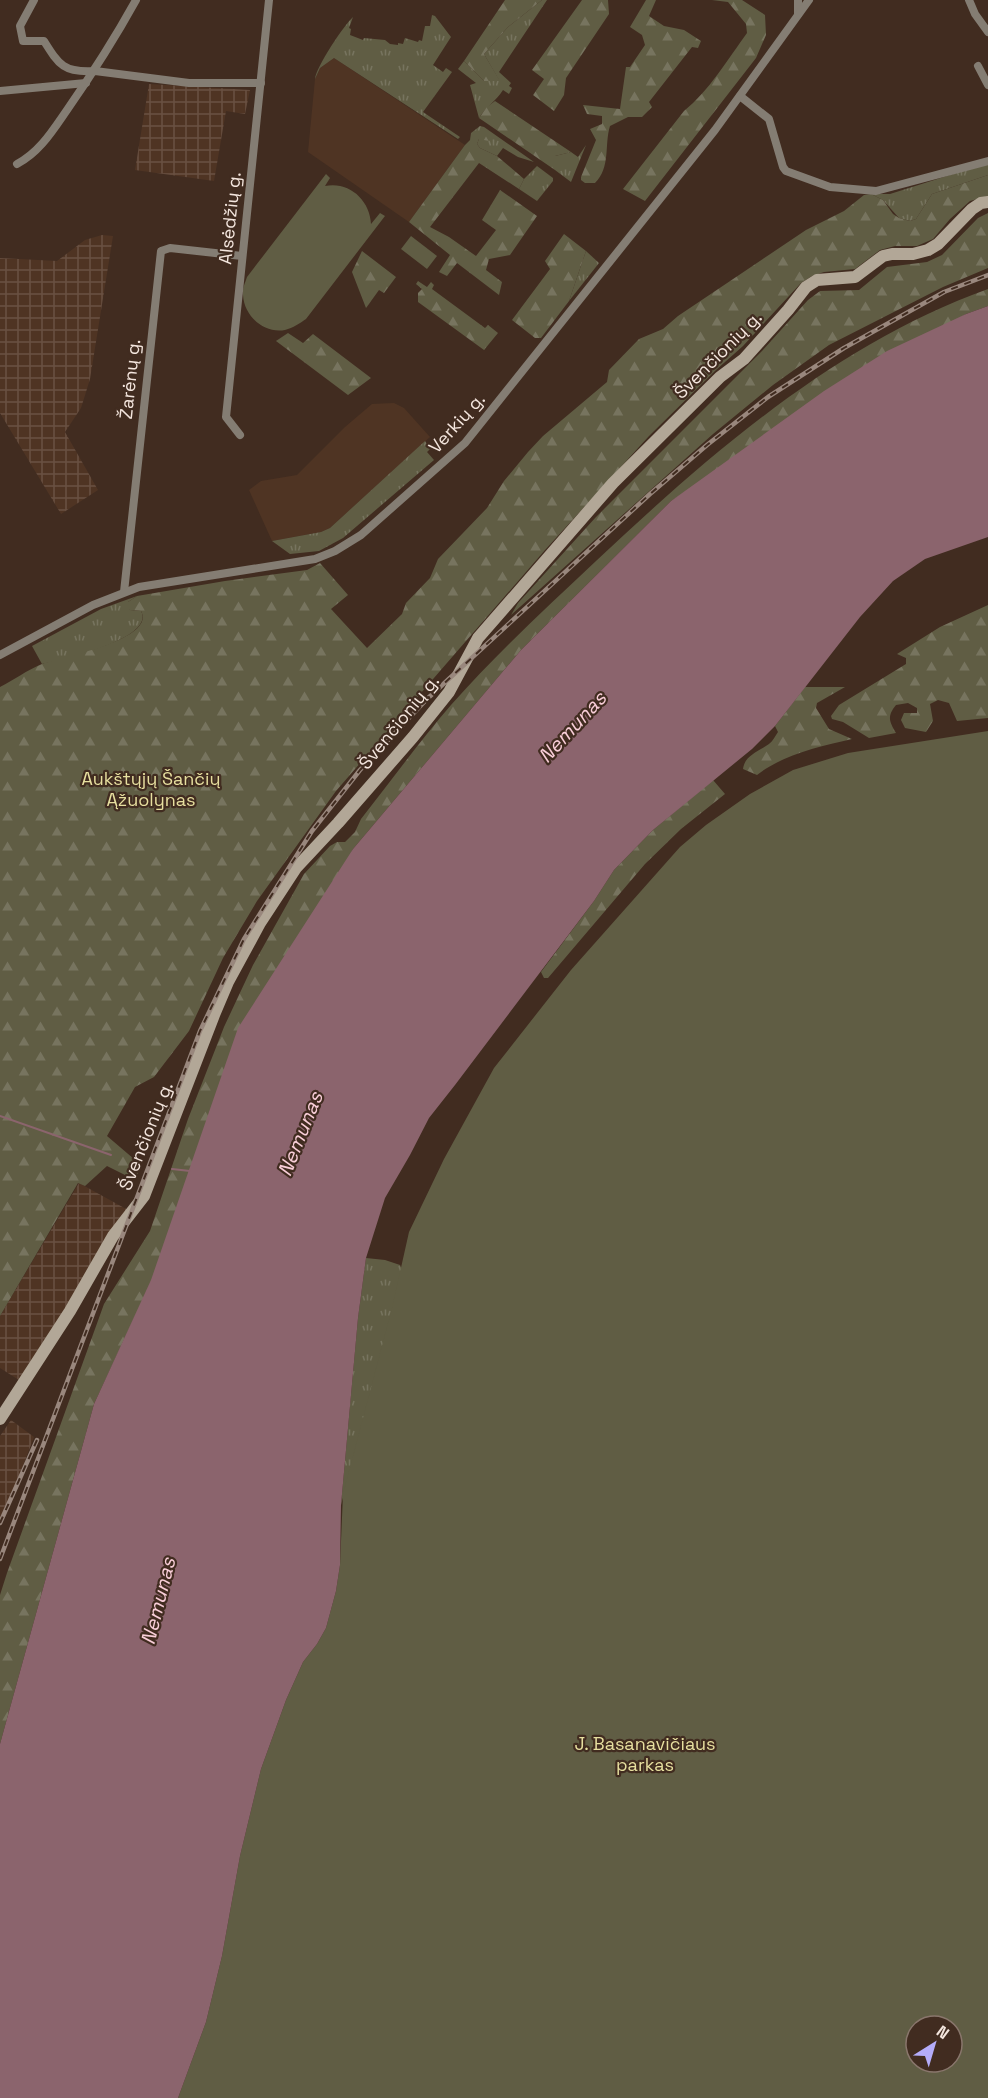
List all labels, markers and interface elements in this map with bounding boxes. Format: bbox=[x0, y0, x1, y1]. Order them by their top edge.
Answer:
street label: Alsėdžių g. bbox=[213, 170, 246, 265]
street label: Švenčionių g. bbox=[669, 306, 767, 404]
street label: Žarėnų g. bbox=[114, 338, 145, 420]
street label: Verkių g. bbox=[423, 388, 490, 458]
street label: Švenčionių g. bbox=[353, 670, 444, 774]
water label: Nemunas bbox=[532, 685, 613, 768]
park label: Aukštųjų Šančių Ąžuolynas bbox=[81, 767, 221, 811]
street label: Švenčionių g. bbox=[113, 1078, 178, 1194]
water label: Nemunas bbox=[271, 1087, 329, 1180]
water label: Nemunas bbox=[135, 1553, 182, 1647]
park label: J. Basanavičiaus parkas bbox=[574, 1732, 716, 1776]
north arrow bbox=[904, 2014, 964, 2074]
text: N bbox=[932, 2021, 953, 2044]

